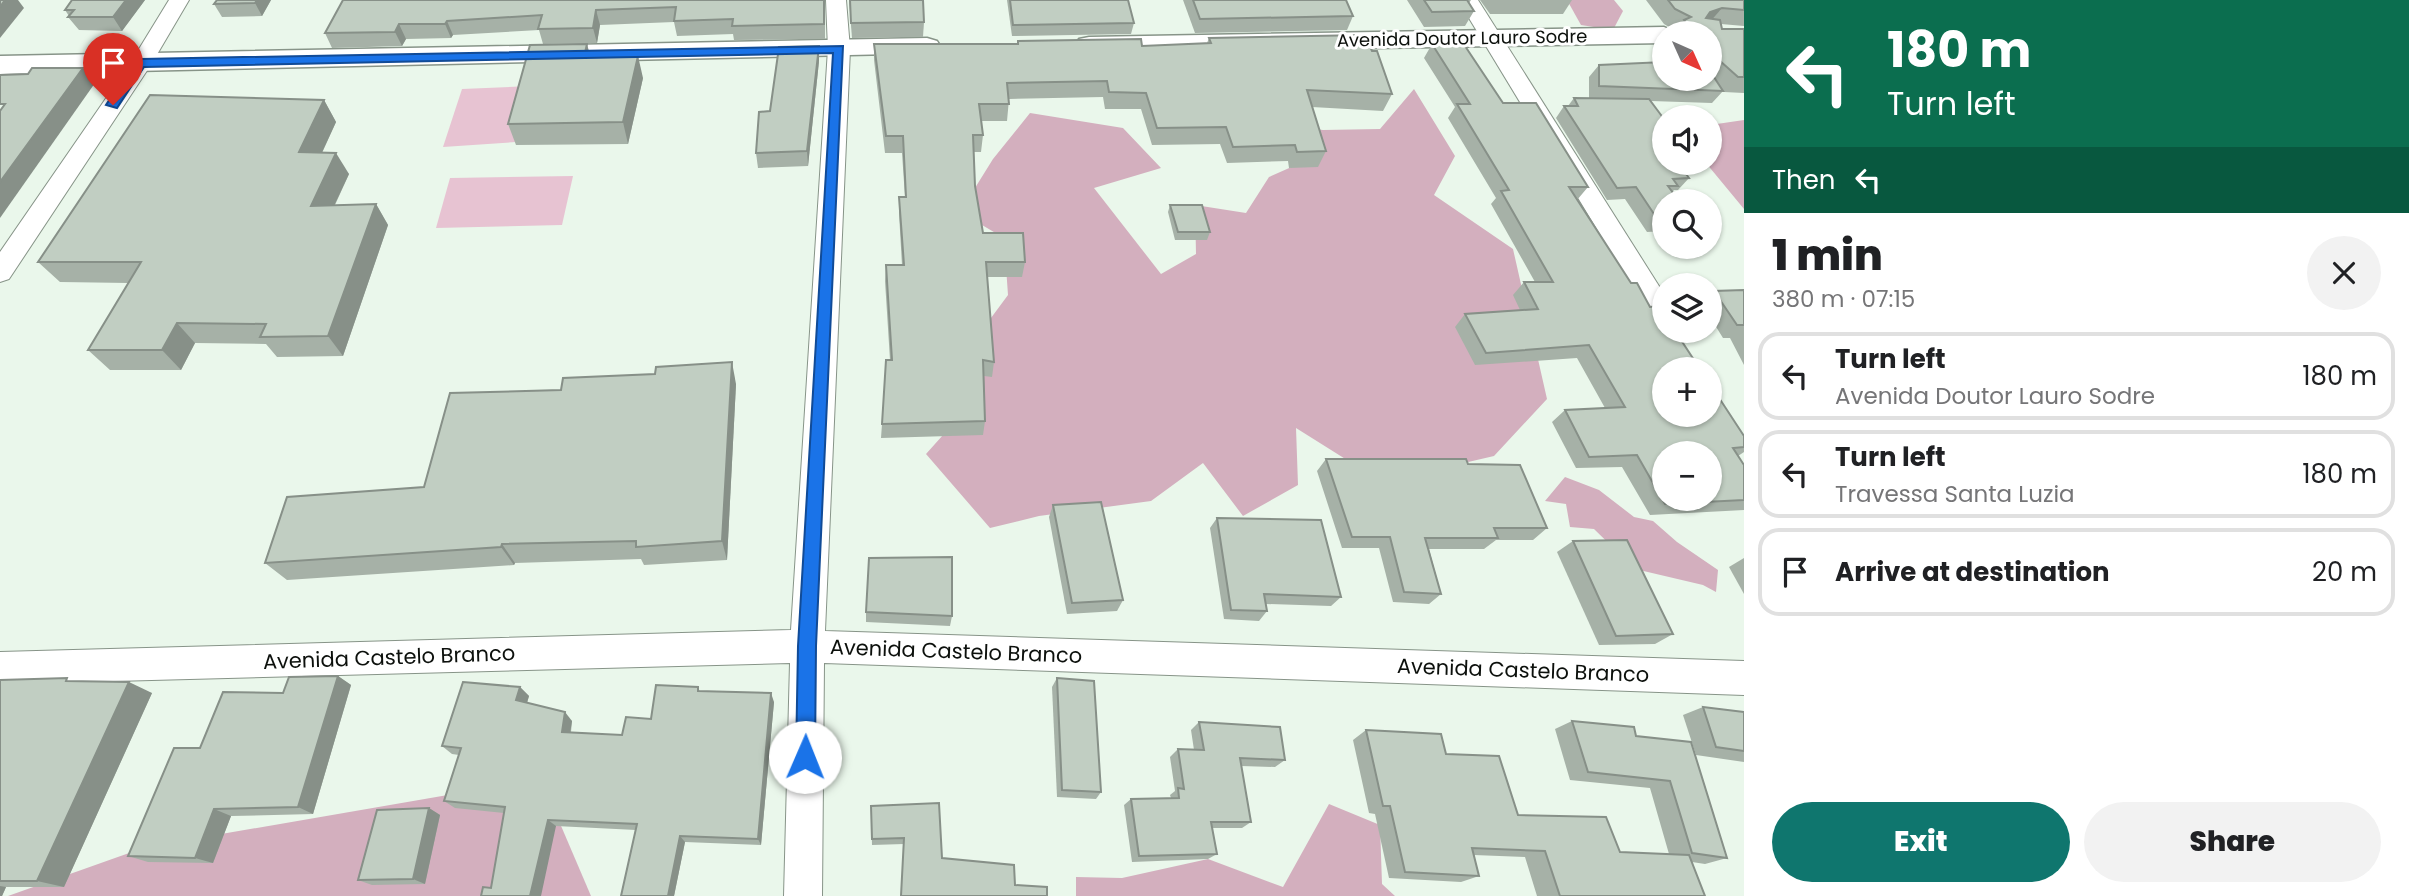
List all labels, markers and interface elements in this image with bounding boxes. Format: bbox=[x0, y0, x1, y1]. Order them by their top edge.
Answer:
text: 180 m bbox=[1887, 16, 2031, 84]
north arrow bbox=[1652, 21, 1722, 91]
map controls bbox=[1652, 21, 1722, 511]
street label: Avenida Doutor Lauro Sodre bbox=[1337, 23, 1587, 53]
icon: left bbox=[1772, 28, 1863, 119]
pin bbox=[83, 33, 143, 105]
icon: arrive bbox=[94, 44, 132, 82]
text: Turn left bbox=[1887, 81, 2016, 126]
button: sound bbox=[1652, 105, 1722, 175]
icon: left bbox=[1849, 161, 1887, 199]
text: Then bbox=[1772, 162, 1835, 198]
button: search bbox=[1652, 189, 1722, 259]
text: 1 min bbox=[1772, 226, 1883, 285]
button: close bbox=[2307, 236, 2381, 310]
button: layers bbox=[1652, 273, 1722, 343]
text: 380 m · 07:15 bbox=[1772, 283, 1915, 315]
text: Turn left bbox=[1835, 341, 1946, 377]
button: + bbox=[1652, 357, 1722, 427]
icon: left bbox=[1776, 357, 1814, 395]
text: 180 m bbox=[2302, 358, 2377, 394]
text: Avenida Doutor Lauro Sodre bbox=[1835, 380, 2155, 412]
text: Turn left bbox=[1835, 439, 1946, 475]
button: − bbox=[1652, 441, 1722, 511]
icon: left bbox=[1776, 455, 1814, 493]
text: 180 m bbox=[2302, 456, 2377, 492]
text: Travessa Santa Luzia bbox=[1835, 478, 2075, 510]
icon: arrive bbox=[1776, 553, 1814, 591]
text: Arrive at destination bbox=[1835, 554, 2110, 590]
text: 20 m bbox=[2312, 554, 2377, 590]
street label: Avenida Castelo Branco bbox=[829, 632, 1083, 670]
street label: Avenida Castelo Branco bbox=[262, 638, 516, 676]
street label: Avenida Castelo Branco bbox=[1396, 651, 1650, 689]
position arrow bbox=[768, 720, 842, 794]
button: Exit bbox=[1772, 802, 2070, 882]
button: Share bbox=[2084, 802, 2381, 882]

